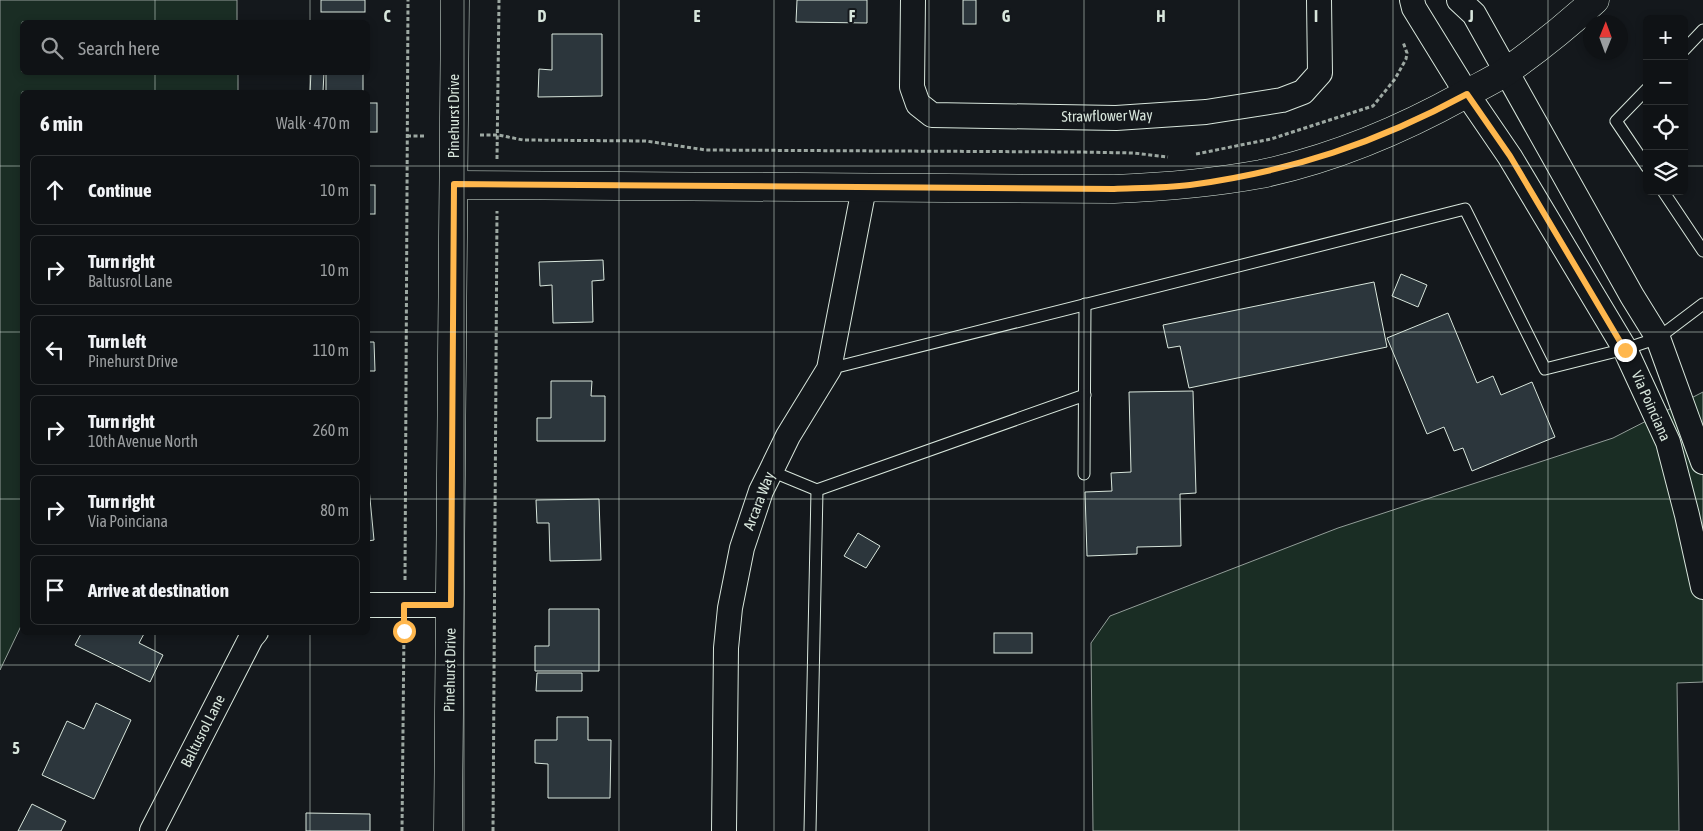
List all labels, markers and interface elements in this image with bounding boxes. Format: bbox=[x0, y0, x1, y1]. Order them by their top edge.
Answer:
text: C bbox=[383, 7, 391, 25]
text: D bbox=[538, 7, 547, 25]
text: E bbox=[694, 7, 701, 25]
text: F bbox=[849, 7, 856, 25]
text: G bbox=[1002, 7, 1011, 25]
text: H bbox=[1156, 7, 1166, 25]
text: I bbox=[1314, 7, 1318, 25]
text: J bbox=[1467, 7, 1474, 25]
north arrow bbox=[1583, 15, 1628, 60]
map controls bbox=[1643, 15, 1688, 195]
button: + bbox=[1643, 15, 1688, 60]
search box bbox=[20, 20, 370, 75]
icon: search bbox=[38, 34, 66, 62]
text: Search here bbox=[78, 37, 160, 59]
button: − bbox=[1643, 60, 1688, 105]
street label: Pinehurst Drive bbox=[445, 74, 462, 158]
button: locate bbox=[1643, 105, 1688, 150]
street label: Strawflower Way bbox=[1061, 106, 1153, 125]
text: 6 min bbox=[40, 111, 83, 135]
text: Walk · 470 m bbox=[276, 114, 350, 132]
button: layers bbox=[1643, 150, 1688, 195]
icon: ahead bbox=[41, 176, 69, 204]
text: Continue bbox=[88, 179, 152, 201]
text: 10 m bbox=[320, 181, 349, 199]
text: Turn right bbox=[88, 250, 155, 272]
icon: right bbox=[41, 256, 69, 284]
text: 10 m bbox=[320, 261, 349, 279]
text: Baltusrol Lane bbox=[88, 272, 173, 290]
text: Turn left bbox=[88, 330, 146, 352]
icon: left bbox=[41, 336, 69, 364]
route end bbox=[1614, 339, 1637, 362]
text: 110 m bbox=[313, 341, 349, 359]
text: Pinehurst Drive bbox=[88, 352, 178, 370]
street label: Via Poinciana bbox=[1628, 368, 1674, 444]
text: Turn right bbox=[88, 410, 155, 432]
icon: right bbox=[41, 416, 69, 444]
text: 260 m bbox=[313, 421, 349, 439]
text: 10th Avenue North bbox=[88, 432, 198, 450]
street label: Arcara Way bbox=[740, 469, 777, 532]
text: Turn right bbox=[88, 490, 155, 512]
icon: right bbox=[41, 496, 69, 524]
text: 80 m bbox=[320, 501, 349, 519]
text: Via Poinciana bbox=[88, 512, 168, 530]
icon: arrive bbox=[41, 576, 69, 604]
text: Arrive at destination bbox=[88, 579, 229, 601]
route start bbox=[393, 620, 416, 643]
street label: Pinehurst Drive bbox=[440, 628, 459, 712]
street label: Baltusrol Lane bbox=[177, 691, 228, 770]
text: 5 bbox=[12, 739, 20, 757]

